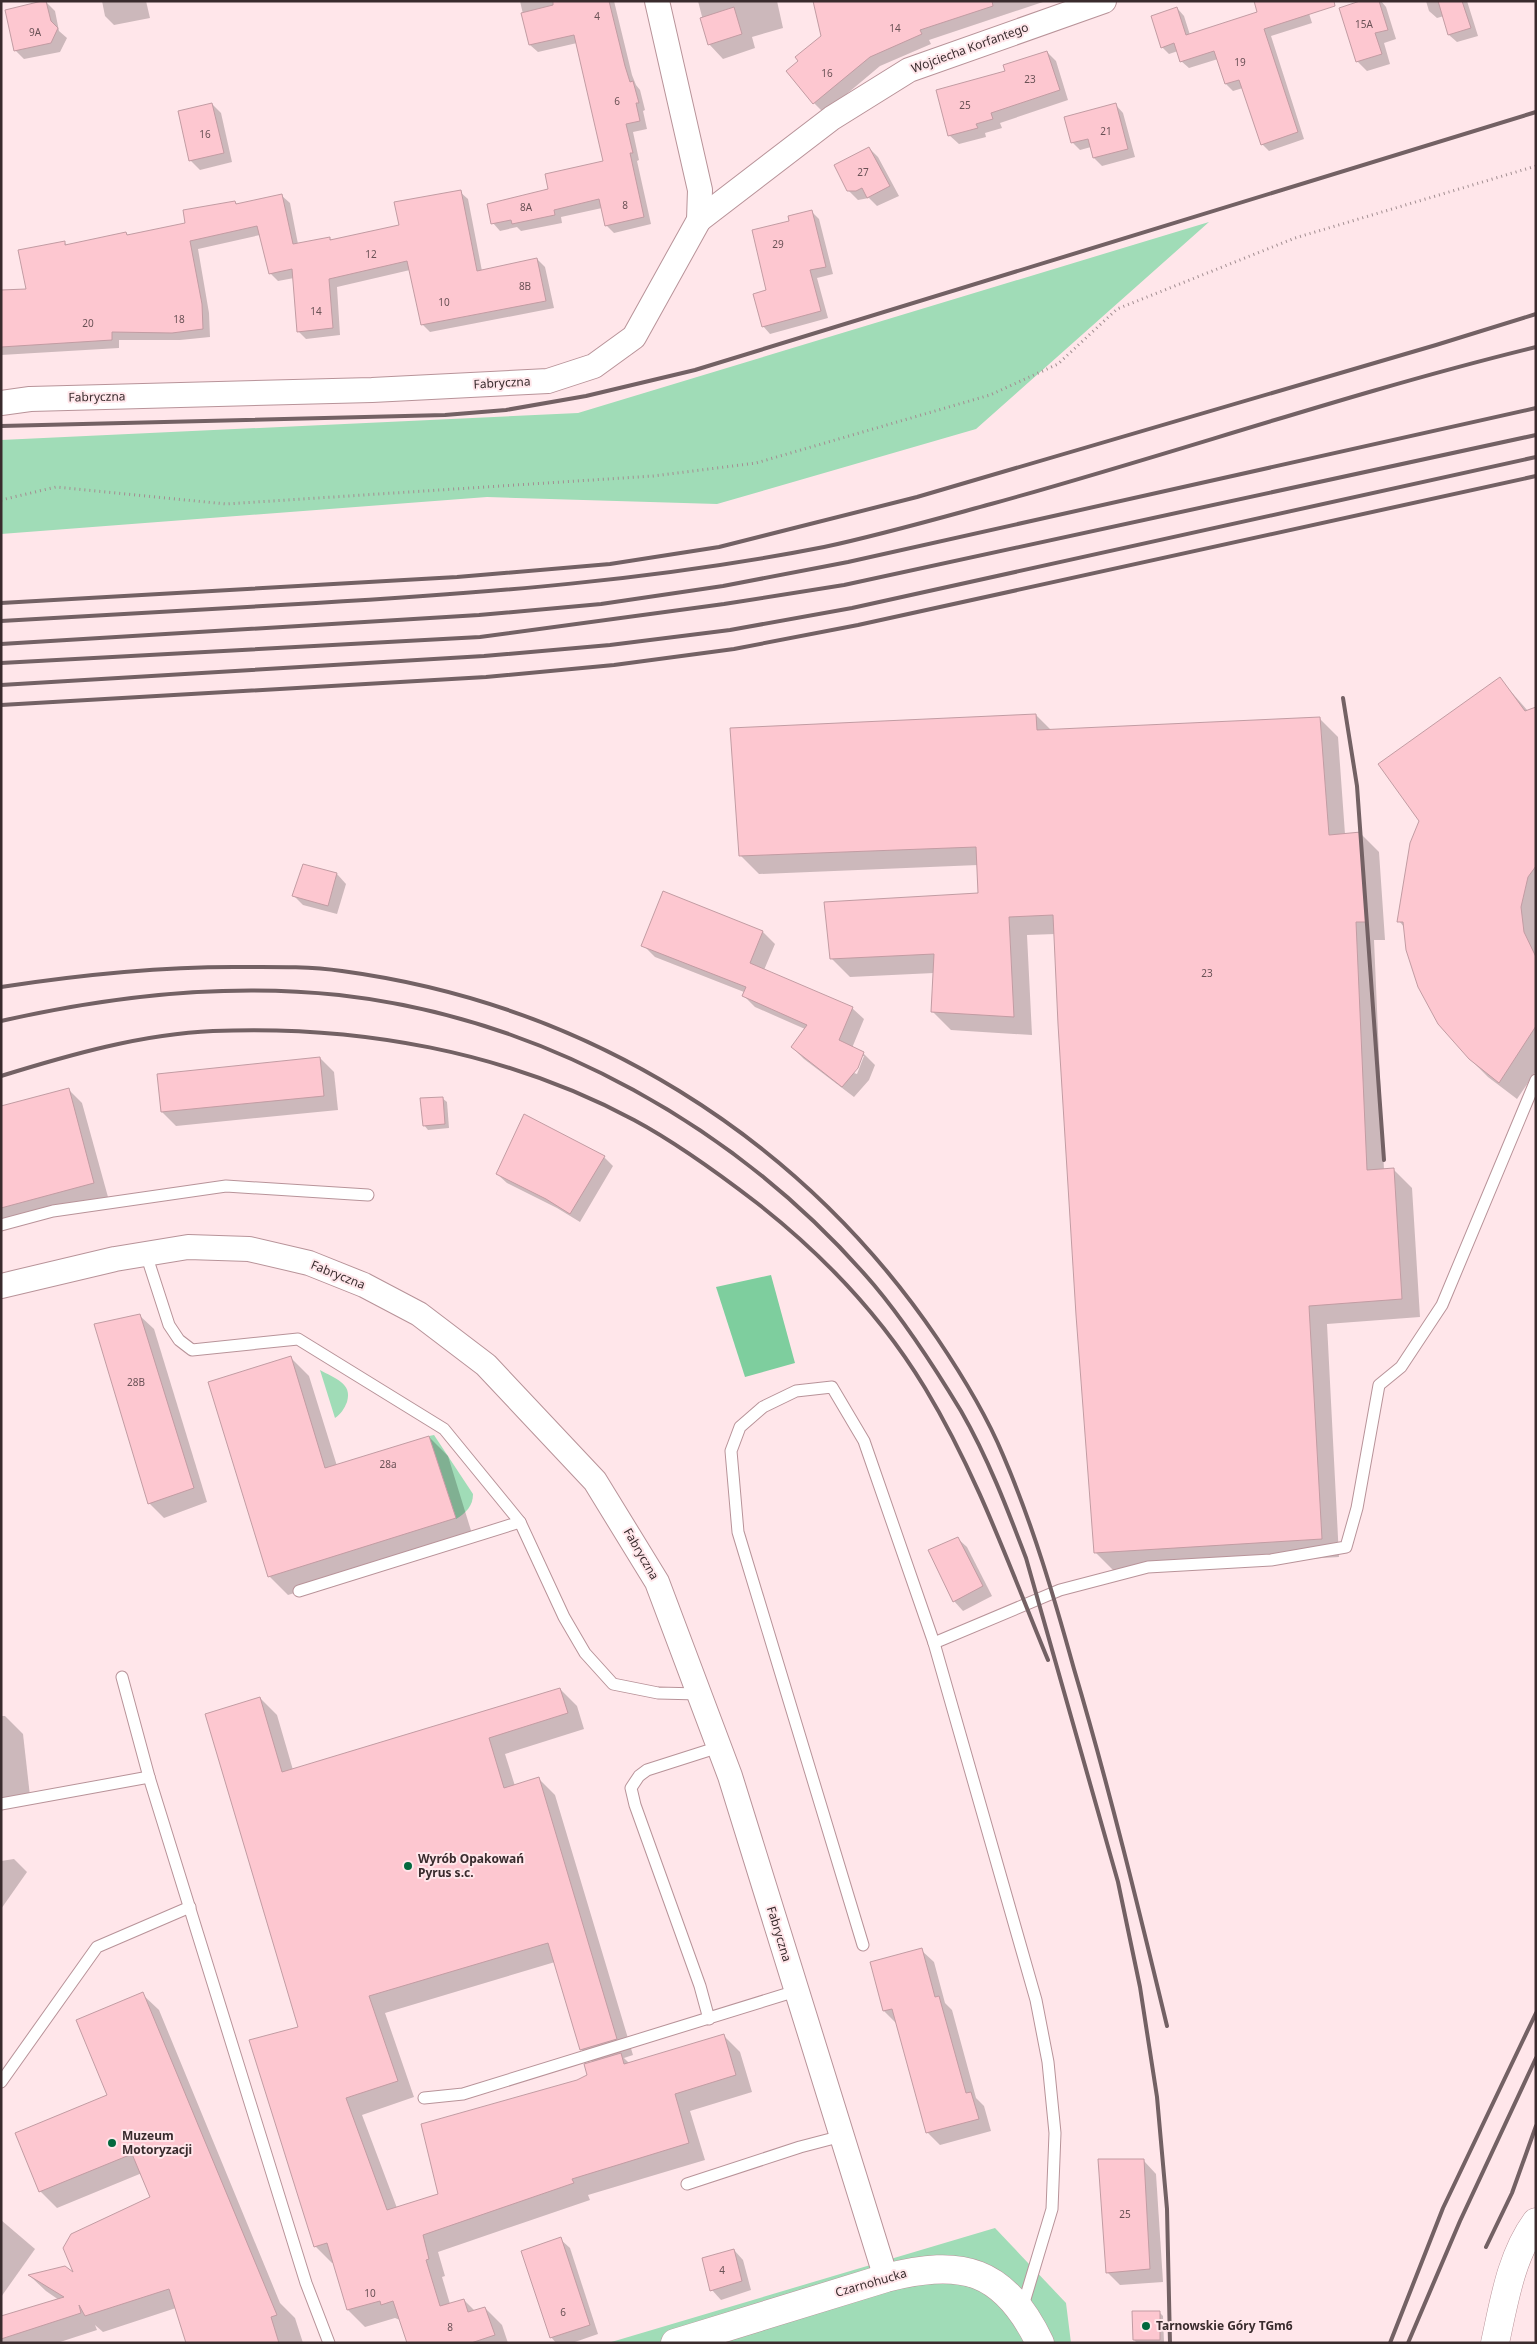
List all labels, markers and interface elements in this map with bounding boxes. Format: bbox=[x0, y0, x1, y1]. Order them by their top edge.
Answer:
house number: 4 bbox=[594, 9, 600, 23]
house number: 15A bbox=[1355, 17, 1374, 31]
street label: Wojciecha Korfantego bbox=[909, 18, 1031, 77]
house number: 14 bbox=[889, 21, 901, 35]
house number: 9A bbox=[29, 25, 42, 39]
house number: 19 bbox=[1234, 55, 1246, 69]
house number: 16 bbox=[821, 66, 833, 80]
house number: 23 bbox=[1024, 72, 1036, 86]
house number: 6 bbox=[614, 94, 620, 108]
house number: 25 bbox=[959, 98, 971, 112]
house number: 21 bbox=[1100, 124, 1112, 138]
house number: 16 bbox=[199, 127, 211, 141]
house number: 27 bbox=[857, 165, 869, 179]
house number: 8 bbox=[622, 198, 628, 212]
house number: 8A bbox=[520, 200, 533, 214]
house number: 29 bbox=[772, 237, 784, 251]
house number: 12 bbox=[365, 247, 377, 261]
house number: 8B bbox=[519, 279, 531, 293]
house number: 10 bbox=[438, 295, 450, 309]
house number: 14 bbox=[310, 304, 322, 318]
house number: 18 bbox=[173, 312, 185, 326]
house number: 20 bbox=[82, 316, 94, 330]
street label: Fabryczna bbox=[473, 373, 531, 392]
street label: Fabryczna bbox=[68, 388, 126, 405]
house number: 23 bbox=[1201, 966, 1213, 980]
street label: Fabryczna bbox=[309, 1256, 368, 1293]
house number: 28B bbox=[127, 1375, 145, 1389]
house number: 28a bbox=[379, 1457, 397, 1471]
street label: Fabryczna bbox=[620, 1525, 663, 1583]
place label: Wyrób Opakowań Pyrus s.c. bbox=[418, 1850, 524, 1881]
marker: Wyrób Opakowań Pyrus s.c. bbox=[402, 1860, 414, 1872]
street label: Fabryczna bbox=[763, 1904, 796, 1964]
place label: Muzeum Motoryzacji bbox=[122, 2127, 192, 2158]
marker: Muzeum Motoryzacji bbox=[106, 2137, 118, 2149]
house number: 25 bbox=[1119, 2207, 1131, 2221]
house number: 4 bbox=[719, 2263, 725, 2277]
street label: Czarnohucka bbox=[833, 2264, 908, 2301]
house number: 10 bbox=[364, 2286, 376, 2300]
house number: 6 bbox=[560, 2305, 566, 2319]
place label: Tarnowskie Góry TGm6 bbox=[1156, 2317, 1293, 2334]
house number: 8 bbox=[447, 2320, 453, 2334]
marker: Tarnowskie Góry TGm6 bbox=[1140, 2320, 1152, 2332]

